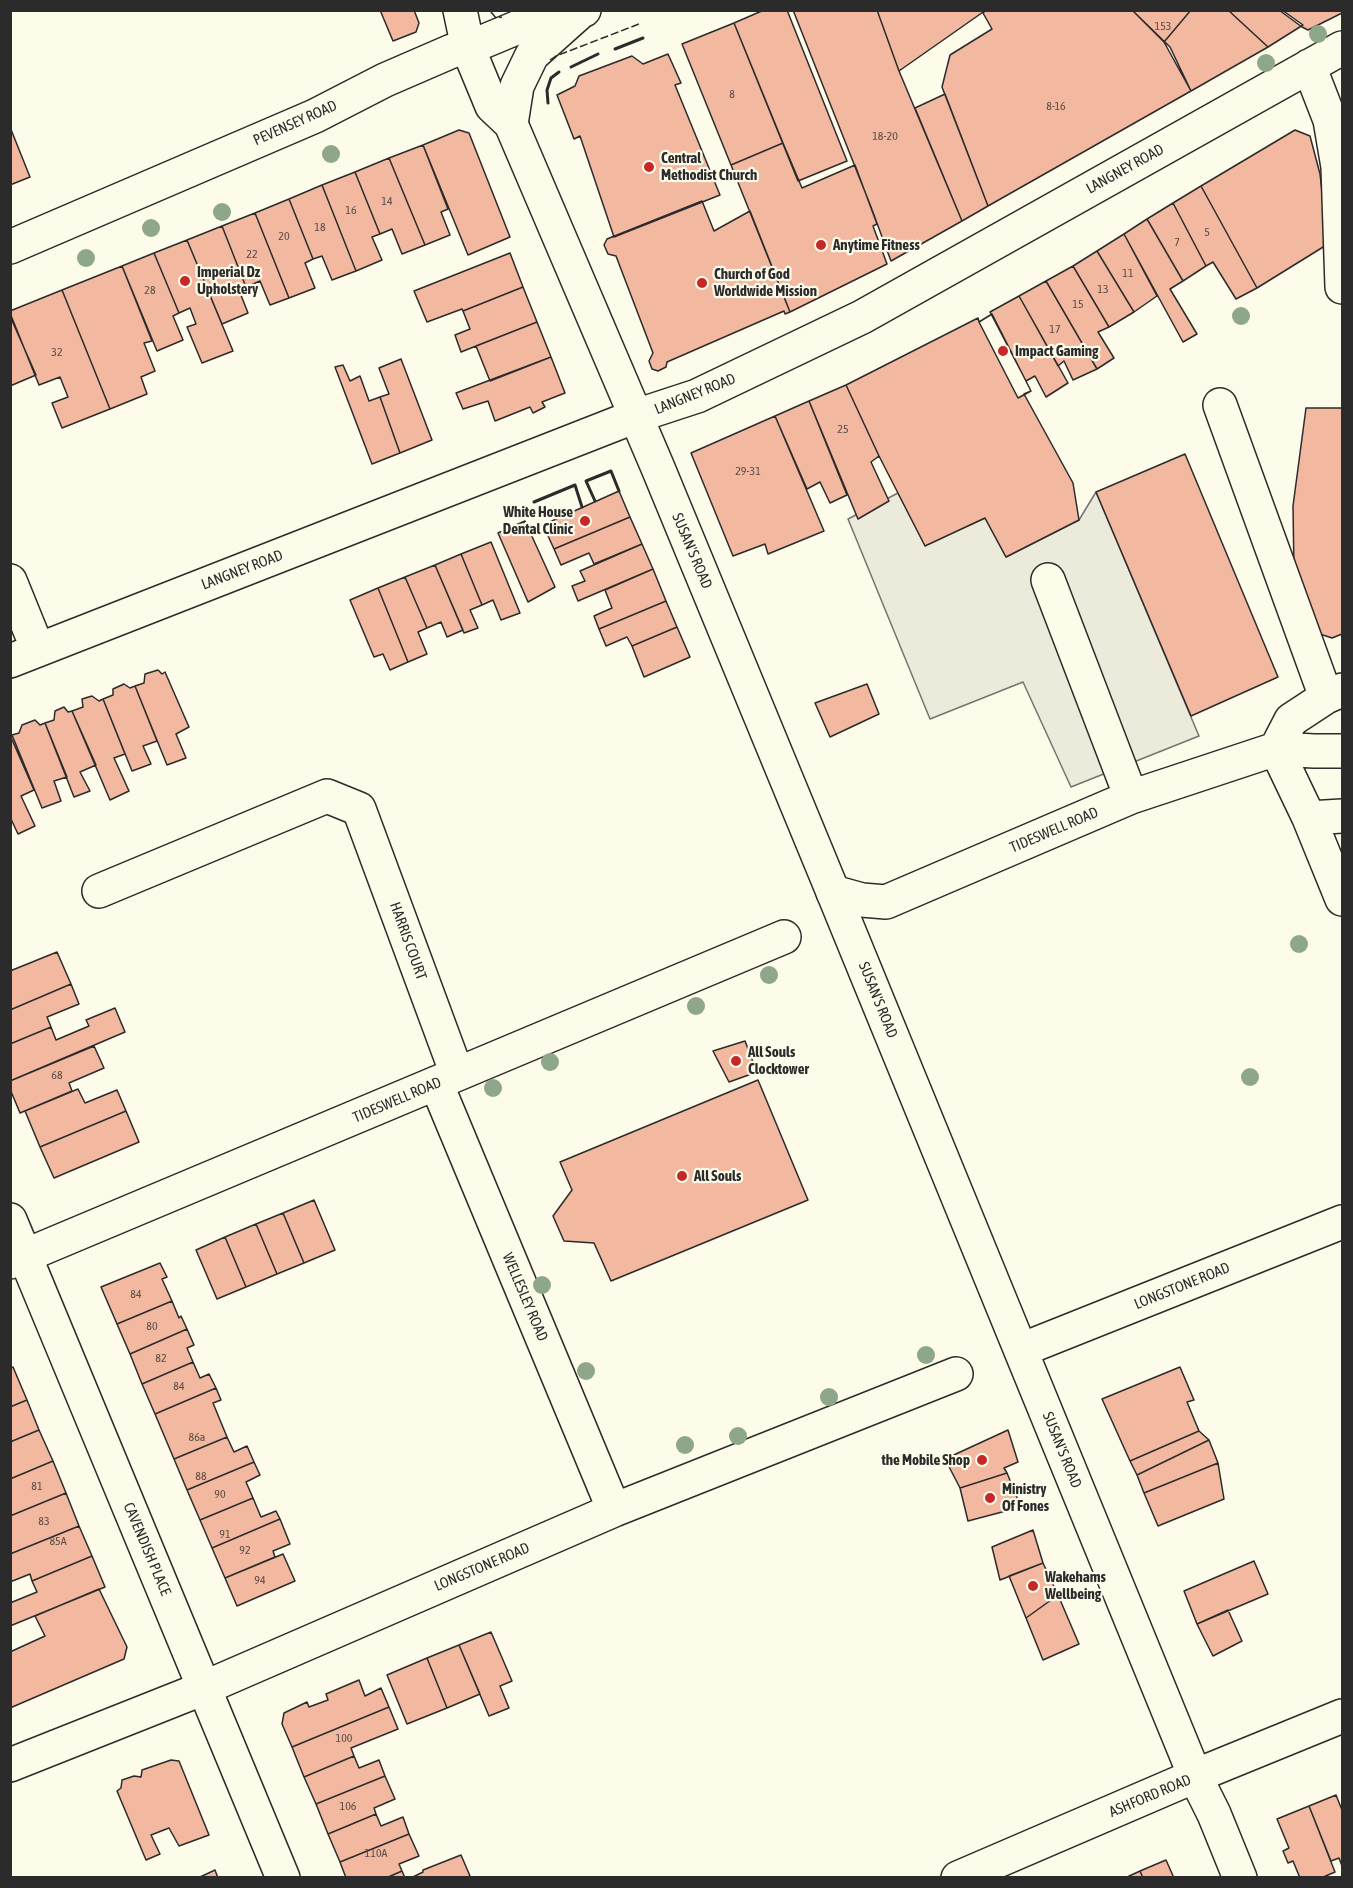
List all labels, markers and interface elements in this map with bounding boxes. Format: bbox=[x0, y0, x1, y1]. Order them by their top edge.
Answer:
house number: 153 bbox=[1155, 19, 1171, 33]
house number: 8 bbox=[729, 87, 735, 101]
street label: PEVENSEY ROAD bbox=[250, 97, 340, 149]
house number: 8-16 bbox=[1046, 99, 1066, 113]
house number: 18-20 bbox=[872, 129, 898, 143]
street label: LANGNEY ROAD bbox=[1083, 140, 1167, 198]
place label: Central Methodist Church bbox=[661, 149, 757, 184]
marker: Central Methodist Church bbox=[642, 160, 656, 174]
house number: 14 bbox=[381, 194, 393, 208]
house number: 16 bbox=[345, 203, 357, 217]
house number: 18 bbox=[314, 220, 326, 234]
house number: 5 bbox=[1204, 225, 1210, 239]
house number: 20 bbox=[278, 229, 290, 243]
house number: 7 bbox=[1174, 235, 1180, 249]
place label: Anytime Fitness bbox=[833, 236, 920, 254]
marker: Anytime Fitness bbox=[814, 238, 828, 252]
house number: 22 bbox=[246, 247, 258, 261]
place label: Imperial Dz Upholstery bbox=[197, 263, 260, 298]
place label: Church of God Worldwide Mission bbox=[714, 265, 817, 300]
house number: 11 bbox=[1122, 266, 1134, 280]
marker: Imperial Dz Upholstery bbox=[178, 274, 192, 288]
marker: Church of God Worldwide Mission bbox=[695, 276, 709, 290]
house number: 13 bbox=[1097, 282, 1109, 296]
house number: 28 bbox=[144, 283, 156, 297]
house number: 15 bbox=[1072, 297, 1084, 311]
house number: 17 bbox=[1049, 322, 1061, 336]
place label: Impact Gaming bbox=[1015, 342, 1099, 360]
marker: Impact Gaming bbox=[996, 344, 1010, 358]
house number: 32 bbox=[51, 345, 63, 359]
street label: LANGNEY ROAD bbox=[652, 370, 738, 418]
house number: 25 bbox=[837, 422, 849, 436]
house number: 29-31 bbox=[735, 464, 761, 478]
place label: White House Dental Clinic bbox=[503, 503, 573, 538]
street label: SUSAN'S ROAD bbox=[668, 511, 716, 591]
marker: White House Dental Clinic bbox=[578, 514, 592, 528]
street label: LANGNEY ROAD bbox=[199, 546, 285, 594]
street label: TIDESWELL ROAD bbox=[1007, 803, 1101, 857]
street label: HARRIS COURT bbox=[386, 900, 430, 982]
street label: SUSAN'S ROAD bbox=[855, 959, 901, 1041]
place label: All Souls Clocktower bbox=[748, 1043, 809, 1078]
marker: All Souls Clocktower bbox=[729, 1054, 743, 1068]
house number: 68 bbox=[51, 1068, 63, 1082]
street label: TIDESWELL ROAD bbox=[350, 1073, 444, 1127]
place label: All Souls bbox=[694, 1167, 741, 1185]
marker: All Souls bbox=[675, 1169, 689, 1183]
street label: WELLESLEY ROAD bbox=[498, 1250, 552, 1344]
street label: LONGSTONE ROAD bbox=[1132, 1259, 1232, 1313]
house number: 84 bbox=[130, 1287, 142, 1301]
house number: 80 bbox=[146, 1319, 158, 1333]
house number: 82 bbox=[155, 1351, 167, 1365]
house number: 84 bbox=[173, 1379, 185, 1393]
street label: SUSAN'S ROAD bbox=[1039, 1409, 1085, 1491]
house number: 86a bbox=[189, 1430, 205, 1444]
place label: the Mobile Shop bbox=[881, 1451, 970, 1469]
marker: the Mobile Shop bbox=[975, 1453, 989, 1467]
house number: 88 bbox=[195, 1469, 207, 1483]
house number: 81 bbox=[31, 1479, 43, 1493]
place label: Ministry Of Fones bbox=[1002, 1480, 1049, 1515]
house number: 90 bbox=[214, 1487, 226, 1501]
marker: Ministry Of Fones bbox=[983, 1491, 997, 1505]
street label: CAVENDISH PLACE bbox=[119, 1500, 175, 1598]
house number: 83 bbox=[38, 1514, 50, 1528]
house number: 91 bbox=[219, 1527, 231, 1541]
house number: 85A bbox=[49, 1534, 67, 1548]
street label: LONGSTONE ROAD bbox=[432, 1539, 532, 1595]
house number: 92 bbox=[239, 1543, 251, 1557]
place label: Wakehams Wellbeing bbox=[1045, 1568, 1106, 1603]
house number: 94 bbox=[254, 1573, 266, 1587]
marker: Wakehams Wellbeing bbox=[1026, 1579, 1040, 1593]
house number: 100 bbox=[336, 1731, 352, 1745]
street label: ASHFORD ROAD bbox=[1106, 1771, 1194, 1821]
house number: 106 bbox=[340, 1799, 356, 1813]
house number: 110A bbox=[365, 1846, 387, 1860]

